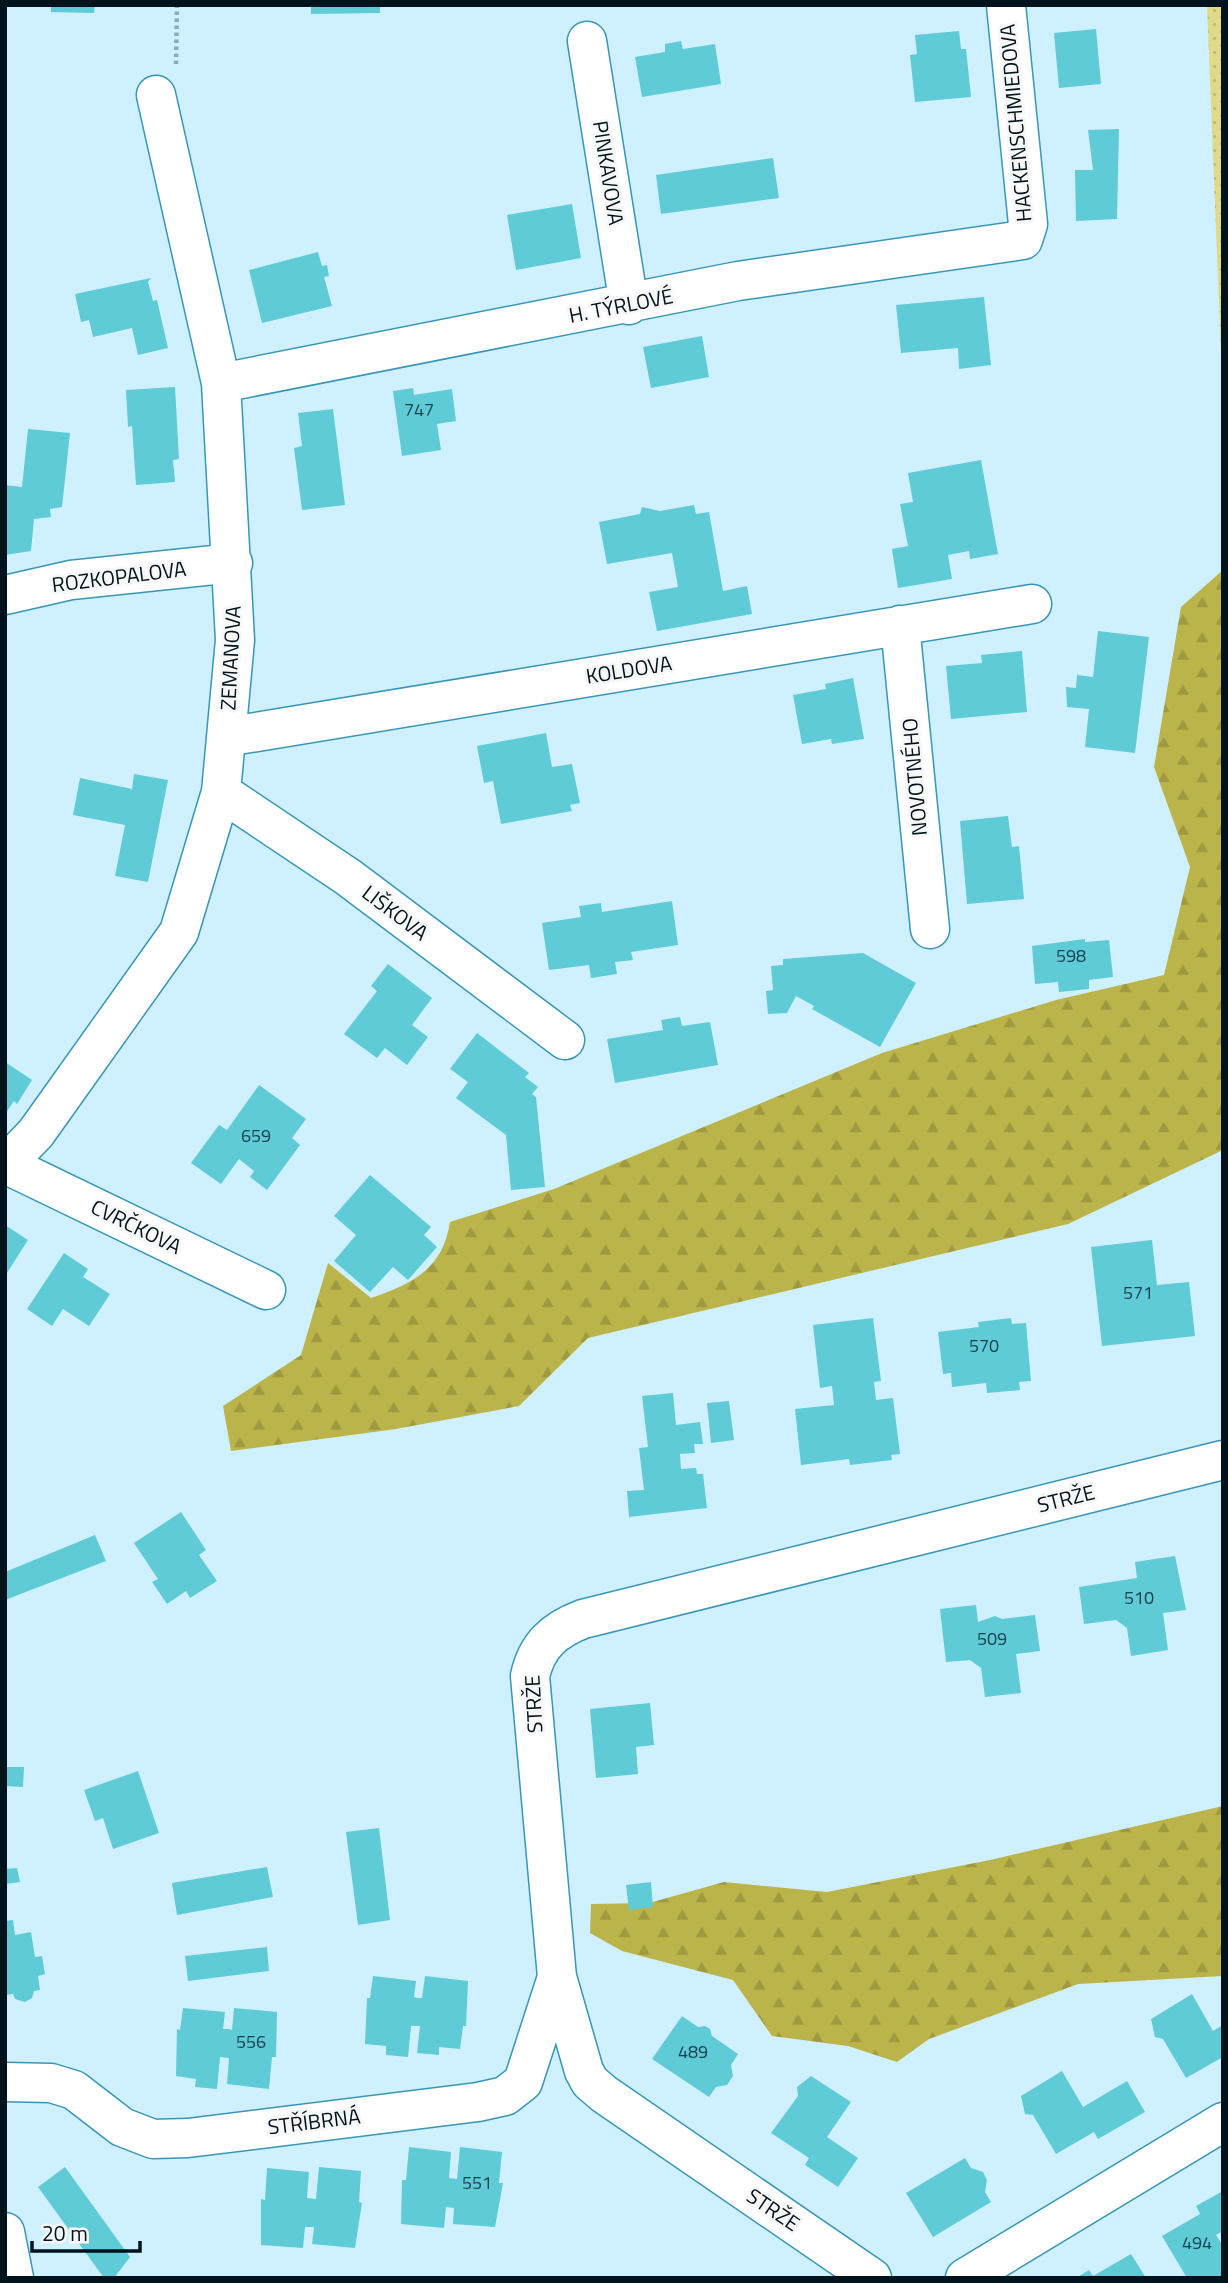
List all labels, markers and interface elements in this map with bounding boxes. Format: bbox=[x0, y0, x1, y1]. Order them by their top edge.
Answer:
street label: HACKENSCHMIEDOVA bbox=[990, 22, 1040, 223]
street label: PINKAVOVA bbox=[585, 118, 633, 228]
street label: H. TÝRLOVÉ bbox=[566, 279, 676, 331]
house number: 747 bbox=[404, 396, 434, 423]
street label: ROZKOPALOVA bbox=[50, 552, 188, 600]
street label: ZEMANOVA bbox=[211, 604, 249, 711]
street label: KOLDOVA bbox=[583, 646, 675, 692]
street label: NOVOTNÉHO bbox=[893, 717, 935, 837]
street label: LIŠKOVA bbox=[356, 877, 436, 948]
house number: 598 bbox=[1056, 942, 1086, 969]
house number: 659 bbox=[241, 1122, 271, 1149]
street label: CVRČKOVA bbox=[86, 1190, 188, 1262]
house number: 571 bbox=[1123, 1279, 1153, 1306]
house number: 570 bbox=[969, 1332, 999, 1359]
street label: STRŽE bbox=[1034, 1475, 1098, 1521]
house number: 510 bbox=[1124, 1584, 1154, 1611]
house number: 509 bbox=[977, 1625, 1007, 1652]
street label: STRŽE bbox=[515, 1674, 551, 1734]
house number: 556 bbox=[236, 2028, 266, 2055]
house number: 489 bbox=[678, 2038, 708, 2065]
street label: STŘÍBRNÁ bbox=[266, 2099, 363, 2143]
house number: 551 bbox=[462, 2169, 492, 2196]
street label: STRŽE bbox=[740, 2180, 807, 2239]
scale bar bbox=[32, 2210, 140, 2254]
text: 20 m bbox=[42, 2217, 88, 2249]
house number: 494 bbox=[1182, 2229, 1212, 2256]

